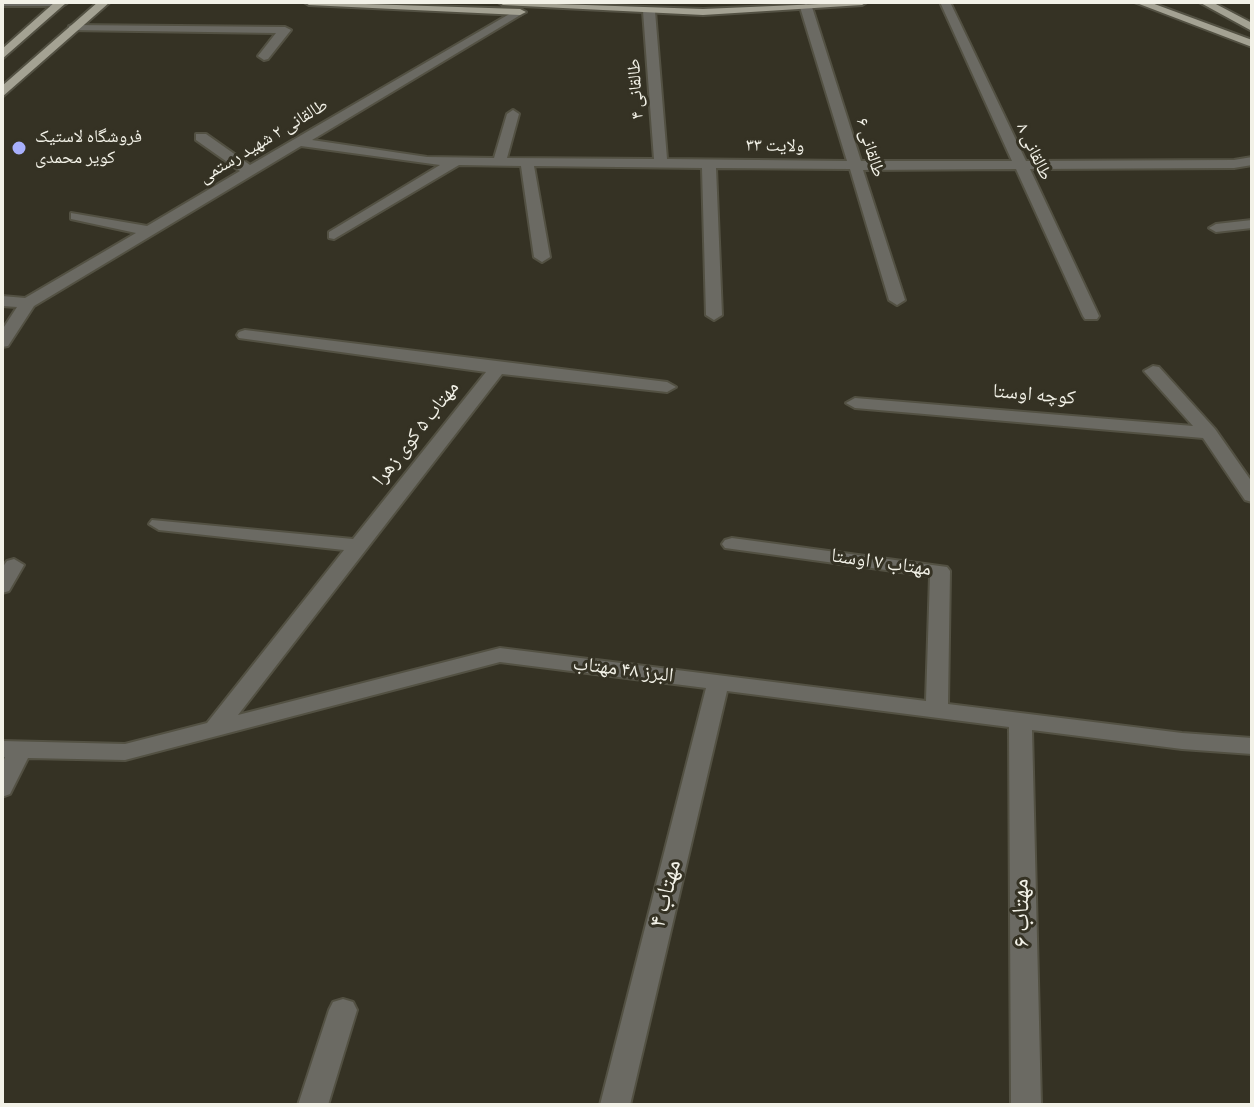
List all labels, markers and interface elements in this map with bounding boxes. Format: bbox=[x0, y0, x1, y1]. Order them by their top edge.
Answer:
street label: طالقانی ۴ bbox=[624, 58, 650, 120]
street label: طالقانی ۲ شهید رستمی bbox=[196, 95, 332, 189]
street label: طالقانی ۶ bbox=[850, 116, 888, 180]
street label: طالقانی ۸ bbox=[1010, 120, 1056, 184]
place label: فروشگاه لاستیک کویر محمدی bbox=[35, 127, 142, 170]
street label: ولایت ٣۳ bbox=[746, 136, 804, 158]
marker: فروشگاه لاستیک کویر محمدی bbox=[10, 139, 28, 157]
street label: مهتاب ۵ کوی زهرا bbox=[369, 377, 465, 491]
street label: کوچه اوستا bbox=[992, 380, 1076, 412]
street label: مهتاب ۷ اوستا bbox=[829, 545, 933, 583]
street label: البرز ۴۸ مهتاب bbox=[571, 653, 675, 689]
street label: مهتاب ۴ bbox=[645, 857, 689, 931]
street label: مهتاب ۶ bbox=[1008, 878, 1038, 948]

